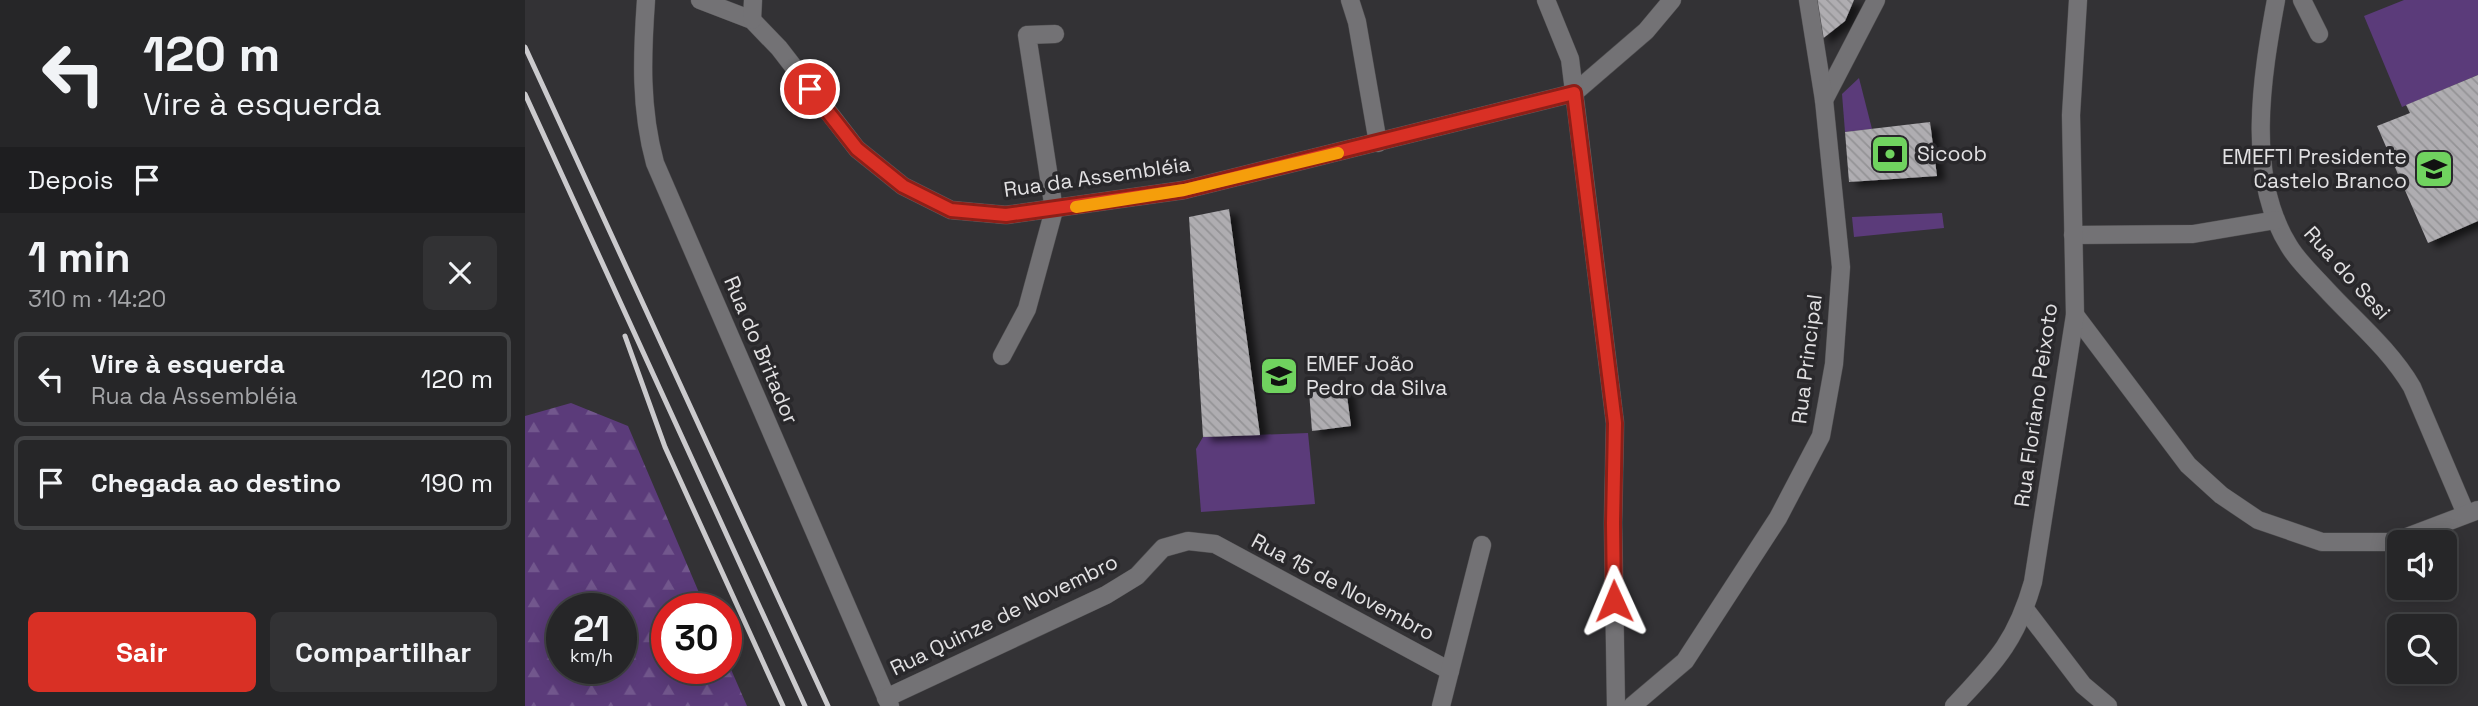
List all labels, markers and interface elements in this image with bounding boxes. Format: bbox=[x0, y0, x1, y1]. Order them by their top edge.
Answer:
text: 120 m bbox=[143, 23, 280, 85]
icon: left bbox=[28, 28, 119, 119]
pin bbox=[780, 59, 840, 119]
icon: arrive bbox=[791, 70, 829, 108]
text: Vire à esquerda bbox=[143, 84, 381, 124]
bank icon: Sicoob bbox=[1869, 133, 1911, 175]
place label: Sicoob bbox=[1917, 140, 1987, 167]
place label: EMEFTI Presidente Castelo Branco bbox=[2222, 143, 2407, 194]
school or university icon: EMEFTI Presidente Castelo Branco bbox=[2413, 148, 2455, 190]
street label: Rua da Assembléia bbox=[1002, 150, 1192, 203]
icon: arrive bbox=[128, 161, 166, 199]
text: Depois bbox=[28, 163, 114, 197]
street label: Rua do Sesi bbox=[2298, 220, 2397, 325]
text: 1 min bbox=[28, 231, 131, 284]
button: close bbox=[423, 236, 497, 310]
street label: Rua do Britador bbox=[718, 272, 805, 428]
text: 310 m · 14:20 bbox=[28, 284, 166, 314]
street label: Rua Principal bbox=[1785, 292, 1828, 425]
street label: Rua Floriano Peixoto bbox=[2008, 301, 2063, 509]
text: Vire à esquerda bbox=[91, 347, 285, 381]
place label: EMEF João Pedro da Silva bbox=[1306, 350, 1447, 401]
school or university icon: EMEF João Pedro da Silva bbox=[1258, 355, 1300, 397]
icon: left bbox=[32, 360, 70, 398]
text: 120 m bbox=[421, 362, 493, 396]
text: Rua da Assembléia bbox=[91, 381, 297, 411]
icon: arrive bbox=[32, 464, 70, 502]
text: Chegada ao destino bbox=[91, 466, 341, 500]
text: 190 m bbox=[421, 466, 493, 500]
street label: Rua 15 de Novembro bbox=[1247, 527, 1439, 646]
map controls bbox=[2387, 530, 2457, 684]
button: sound bbox=[2387, 530, 2457, 600]
street label: Rua Quinze de Novembro bbox=[885, 548, 1122, 682]
position arrow bbox=[1577, 564, 1651, 638]
speed limit sign: 30 bbox=[651, 593, 742, 684]
text: 21 bbox=[573, 607, 610, 651]
button: Sair bbox=[28, 612, 256, 692]
button: Compartilhar bbox=[270, 612, 497, 692]
button: search bbox=[2387, 614, 2457, 684]
text: km/h bbox=[570, 644, 613, 667]

